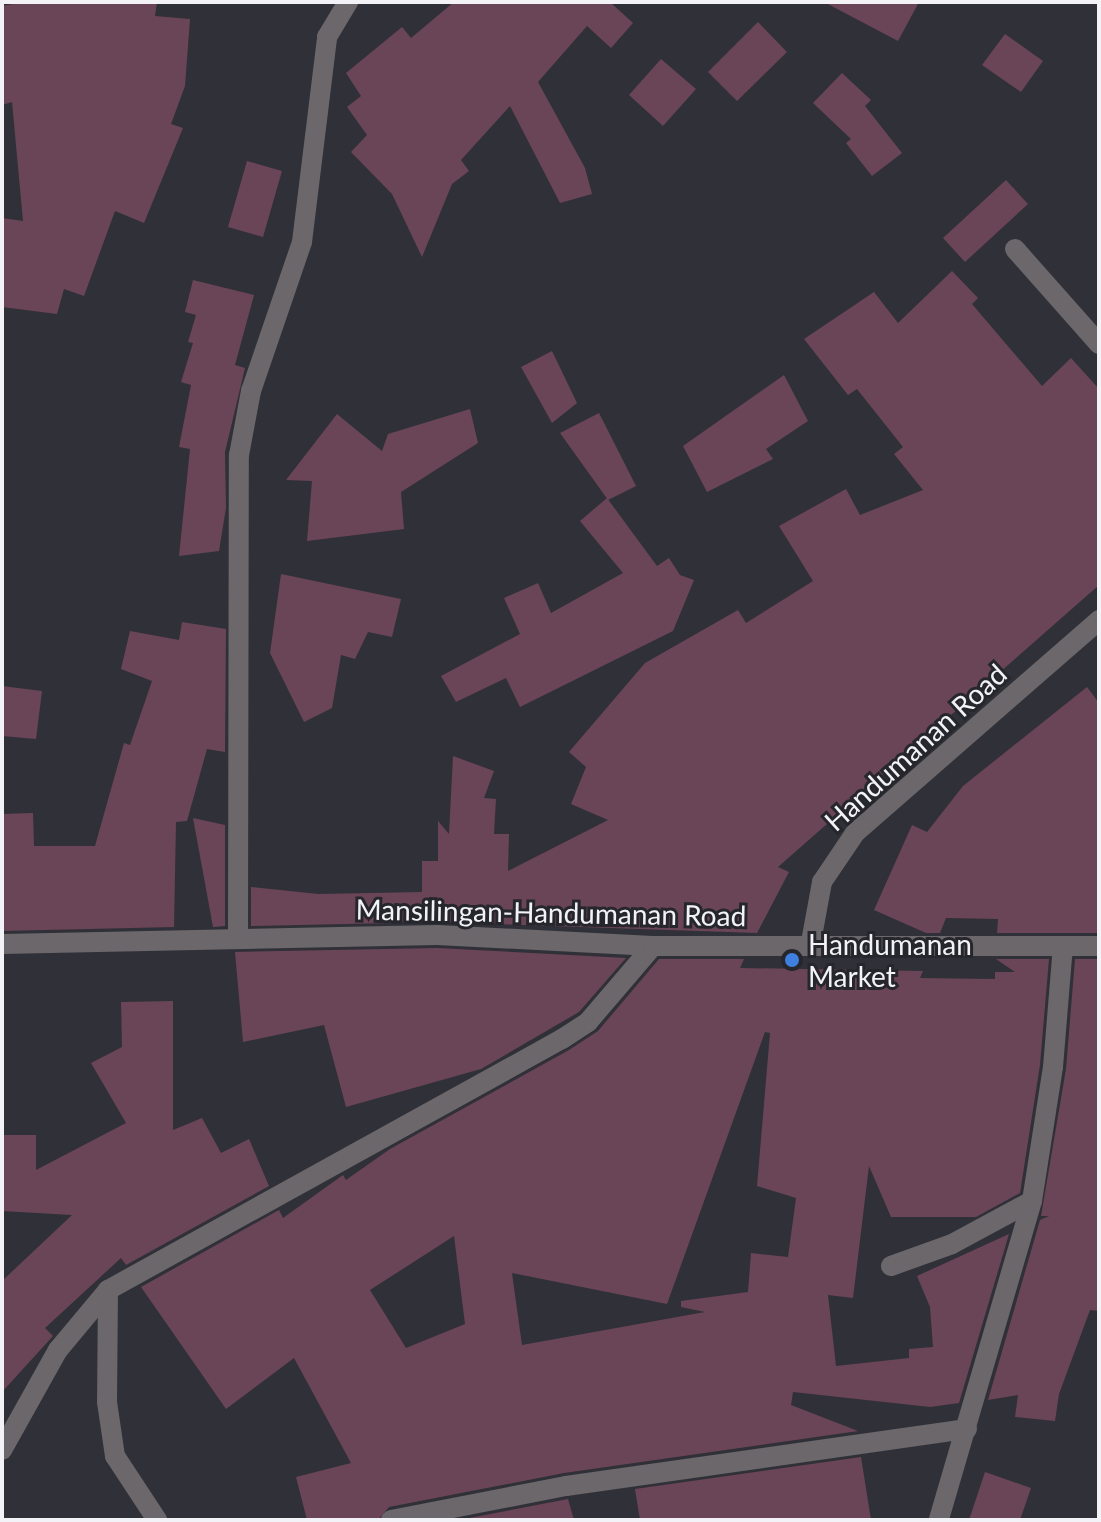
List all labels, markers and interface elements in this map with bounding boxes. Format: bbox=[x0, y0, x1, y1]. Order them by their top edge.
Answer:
street label: Handumanan Road bbox=[817, 657, 1013, 837]
street label: Mansilingan-Handumanan Road bbox=[355, 892, 747, 932]
place label: Handumanan Market bbox=[808, 927, 972, 993]
marker: Handumanan Market bbox=[783, 951, 801, 969]

